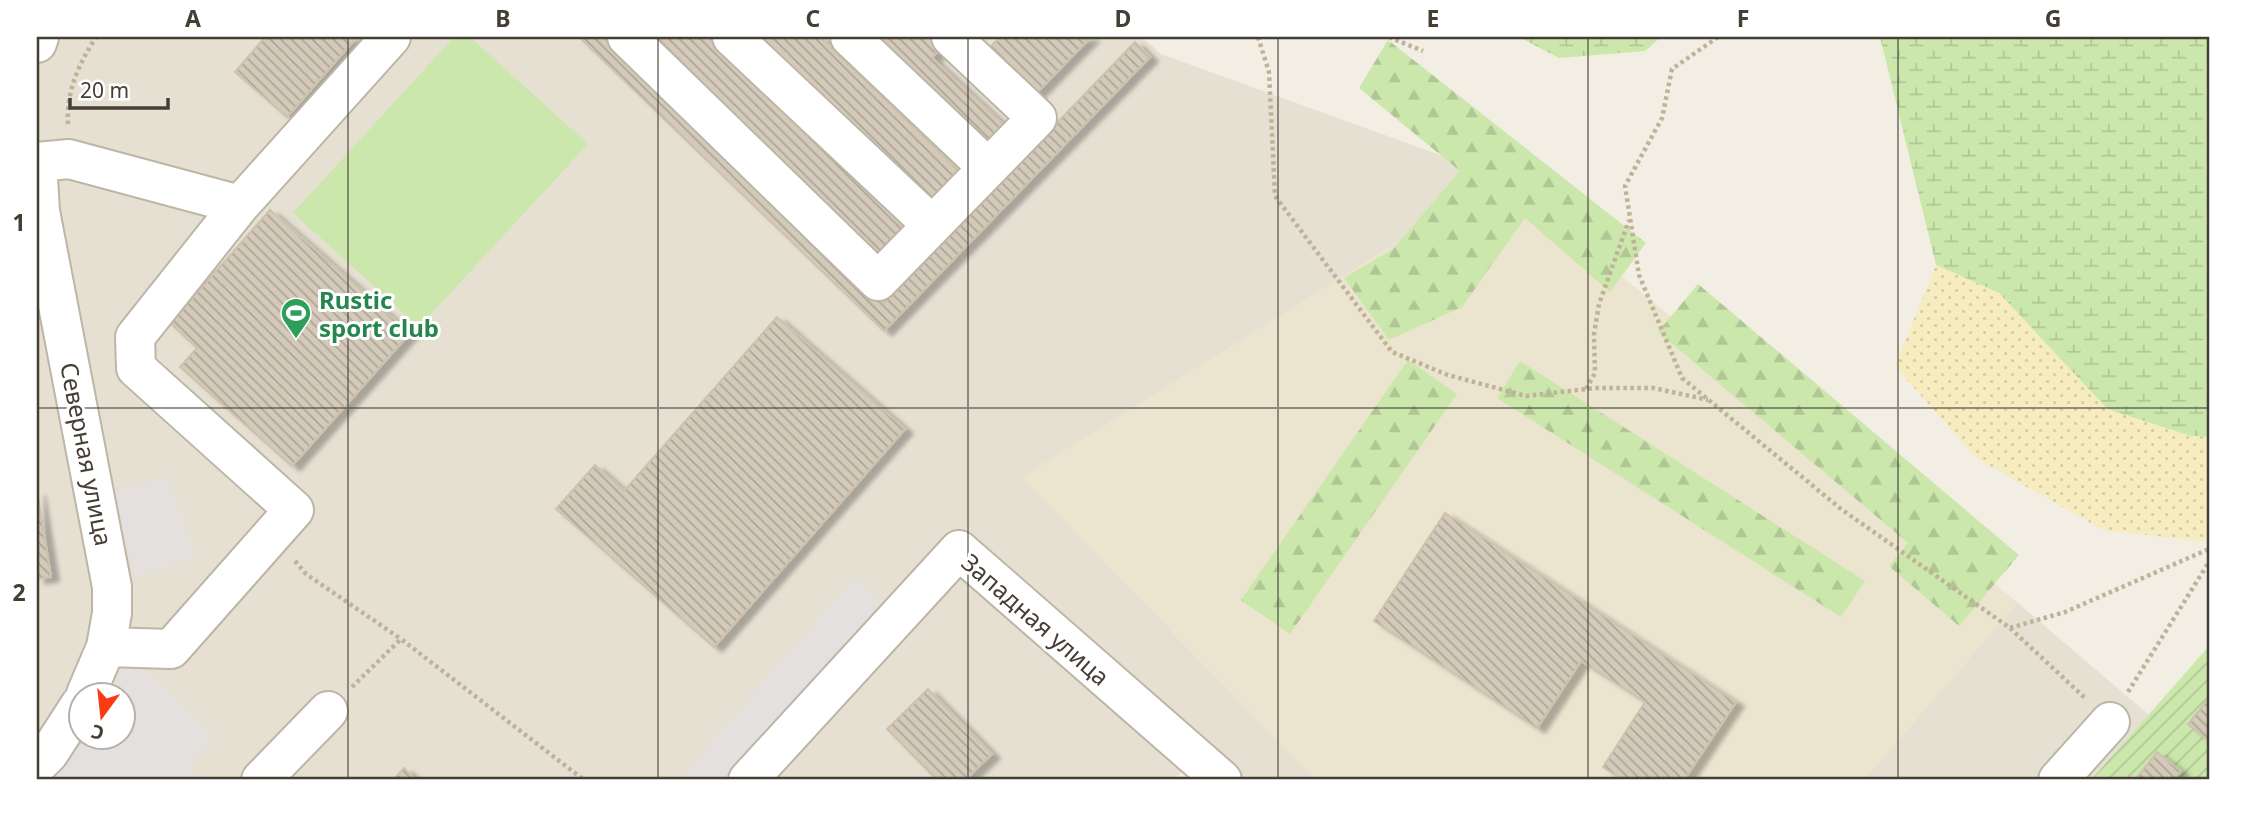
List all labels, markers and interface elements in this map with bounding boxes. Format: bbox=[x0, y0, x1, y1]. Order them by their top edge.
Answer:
text: A bbox=[185, 2, 201, 34]
text: B bbox=[495, 2, 511, 34]
text: C bbox=[806, 2, 821, 34]
text: D bbox=[1115, 2, 1131, 34]
text: E bbox=[1427, 2, 1439, 34]
text: F bbox=[1737, 2, 1749, 34]
text: G bbox=[2045, 2, 2061, 34]
scale bar bbox=[70, 66, 168, 110]
text: 20 m bbox=[80, 76, 129, 104]
text: 1 bbox=[12, 206, 26, 238]
place label: Rustic sport club bbox=[319, 283, 439, 344]
sports icon: Rustic sport club bbox=[279, 296, 313, 340]
street label: Северная улица bbox=[53, 359, 121, 549]
street label: Западная улица bbox=[955, 546, 1117, 692]
text: 2 bbox=[12, 576, 26, 608]
north arrow bbox=[66, 680, 136, 750]
text: С bbox=[88, 718, 107, 747]

